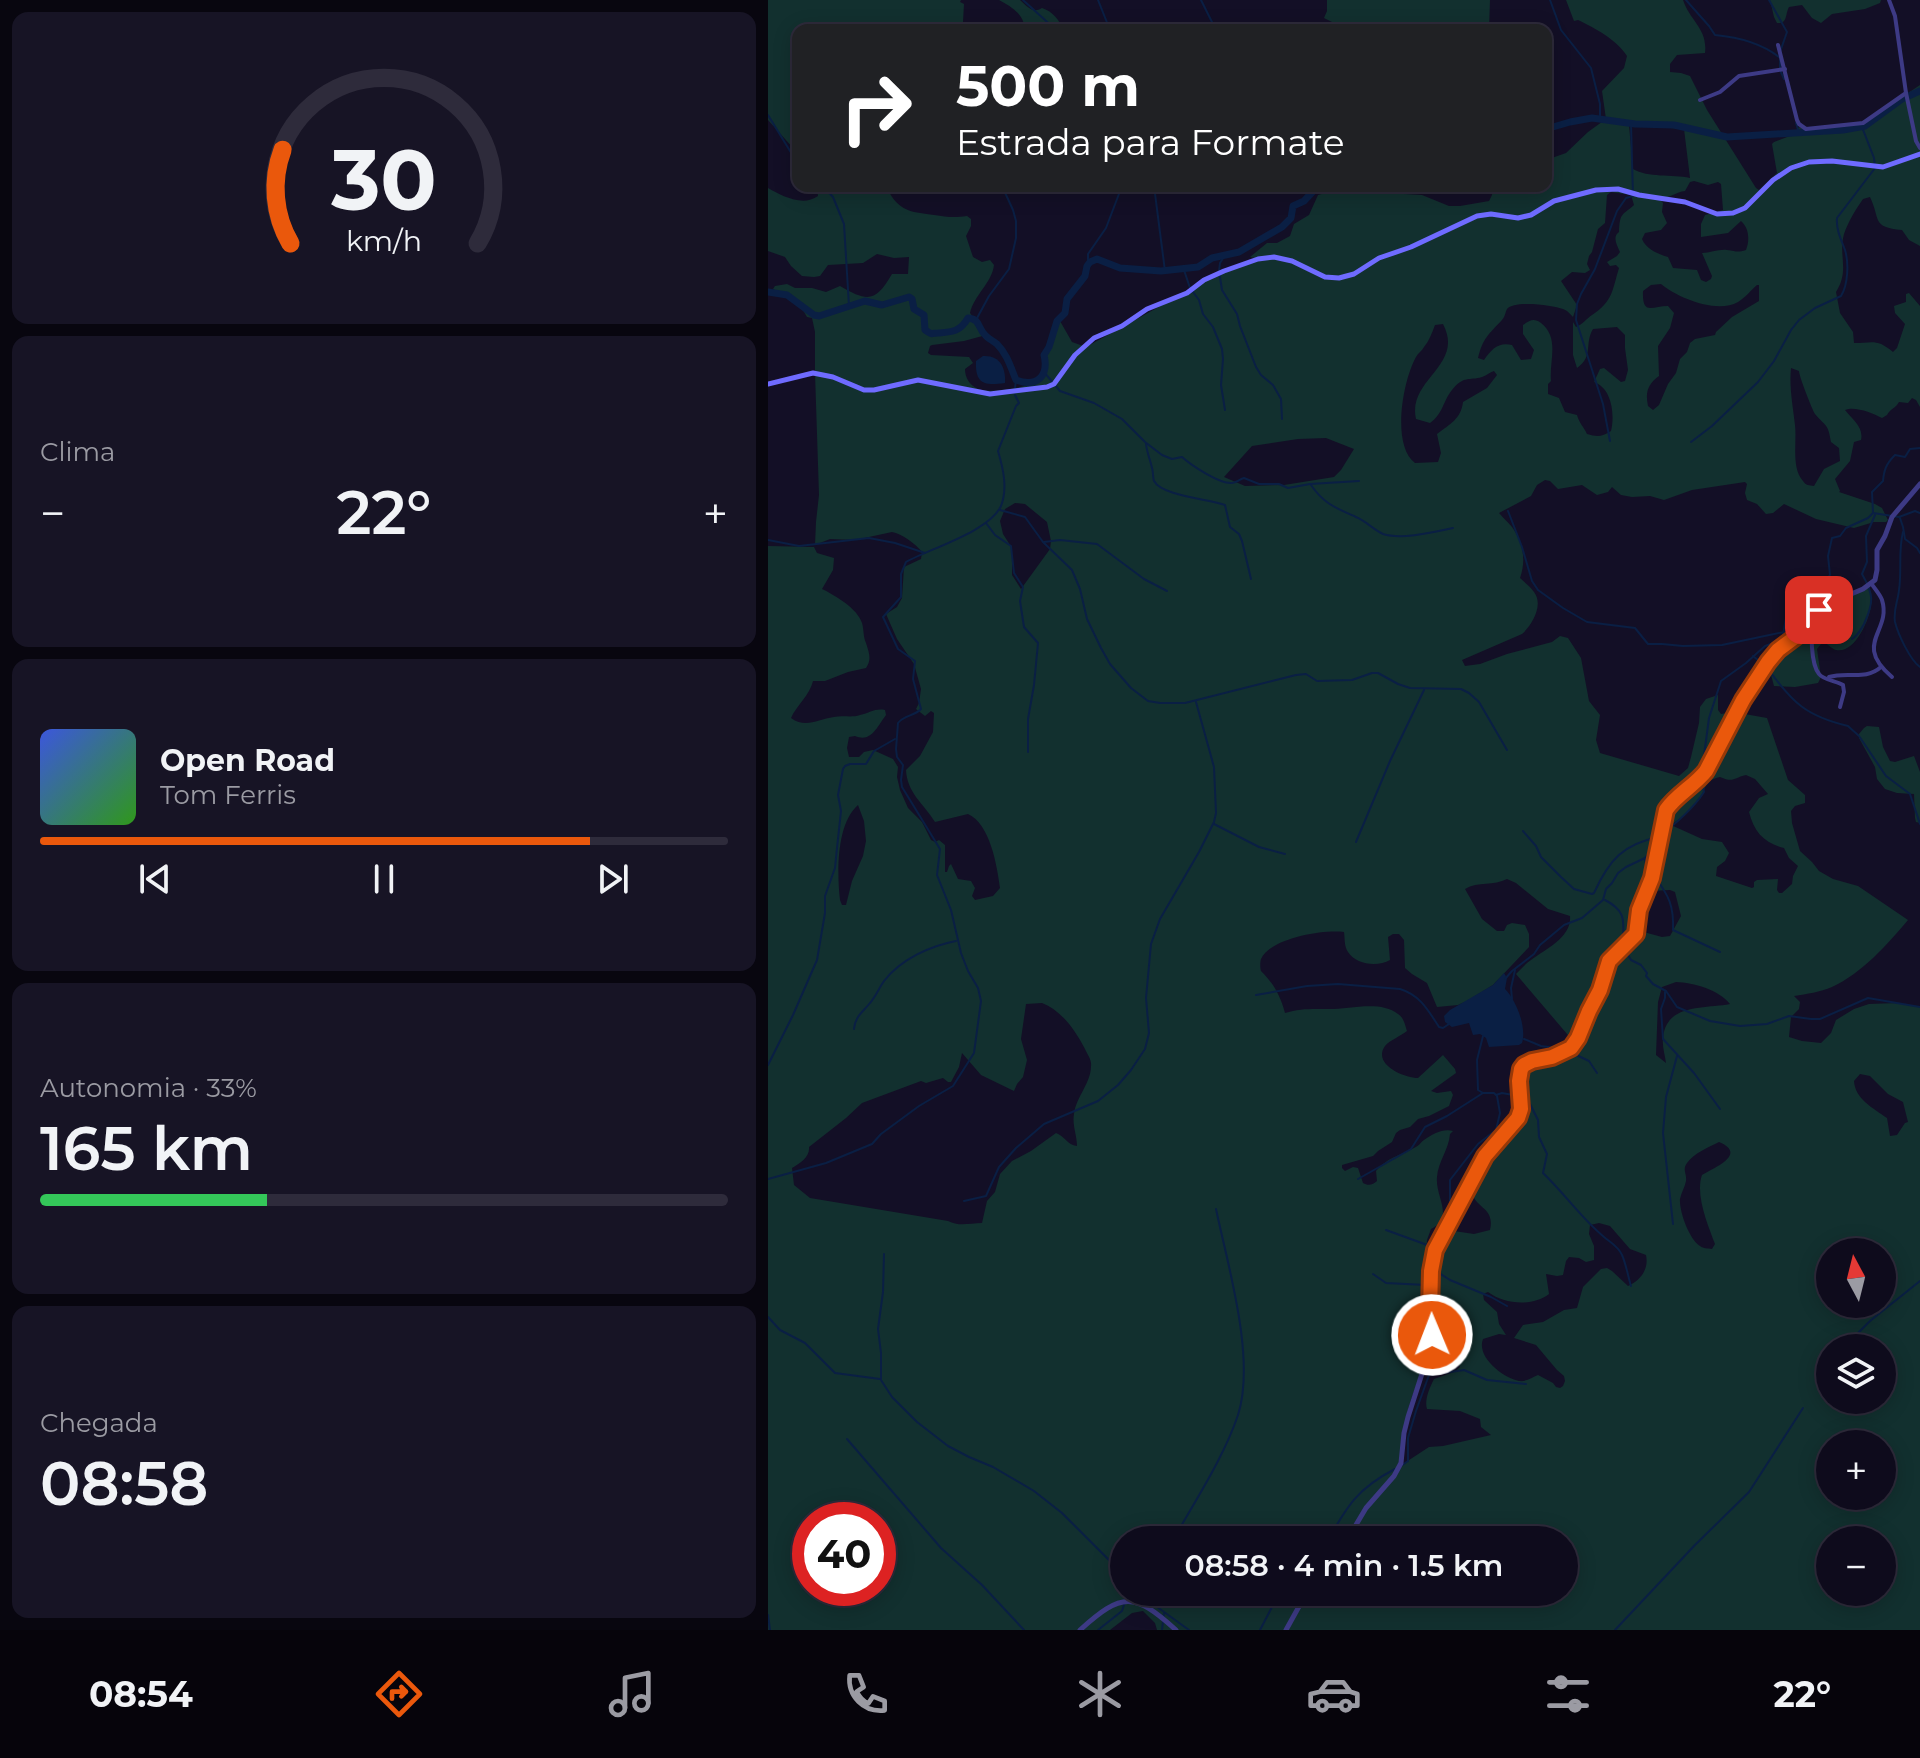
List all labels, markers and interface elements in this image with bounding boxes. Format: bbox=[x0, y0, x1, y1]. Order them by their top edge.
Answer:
text: 500 m bbox=[956, 52, 1140, 120]
icon: right bbox=[824, 56, 928, 160]
text: Estrada para Formate bbox=[956, 120, 1344, 164]
text: 30 bbox=[330, 128, 437, 230]
text: km/h bbox=[346, 223, 422, 258]
text: Clima bbox=[40, 436, 115, 468]
text: 22° bbox=[337, 476, 431, 549]
text: − bbox=[40, 486, 65, 540]
text: + bbox=[703, 486, 728, 540]
pin bbox=[1785, 576, 1853, 644]
icon: arrive bbox=[1797, 588, 1841, 632]
text: Open Road bbox=[160, 742, 335, 779]
text: Tom Ferris bbox=[160, 779, 296, 811]
icon: previous bbox=[133, 857, 177, 901]
icon: pause bbox=[362, 857, 406, 901]
icon: next bbox=[591, 857, 635, 901]
text: Autonomia · 33% bbox=[40, 1072, 257, 1104]
text: 165 km bbox=[40, 1112, 253, 1185]
north arrow bbox=[1816, 1238, 1896, 1318]
map controls bbox=[1816, 1238, 1896, 1606]
position arrow bbox=[1390, 1293, 1474, 1377]
button: layers bbox=[1816, 1334, 1896, 1414]
text: Chegada bbox=[40, 1407, 158, 1439]
button: + bbox=[1816, 1430, 1896, 1510]
text: 08:58 bbox=[40, 1447, 208, 1520]
speed limit sign: 40 bbox=[792, 1502, 896, 1606]
button: − bbox=[1816, 1526, 1896, 1606]
text: 08:58 · 4 min · 1.5 km bbox=[1185, 1547, 1503, 1584]
icon: directions bbox=[371, 1666, 427, 1722]
icon: music bbox=[604, 1666, 660, 1722]
icon: phone bbox=[838, 1666, 894, 1722]
icon: climate bbox=[1072, 1666, 1128, 1722]
icon: car bbox=[1306, 1666, 1362, 1722]
icon: filters bbox=[1540, 1666, 1596, 1722]
text: 08:54 bbox=[89, 1672, 193, 1716]
text: 22° bbox=[1773, 1672, 1831, 1716]

